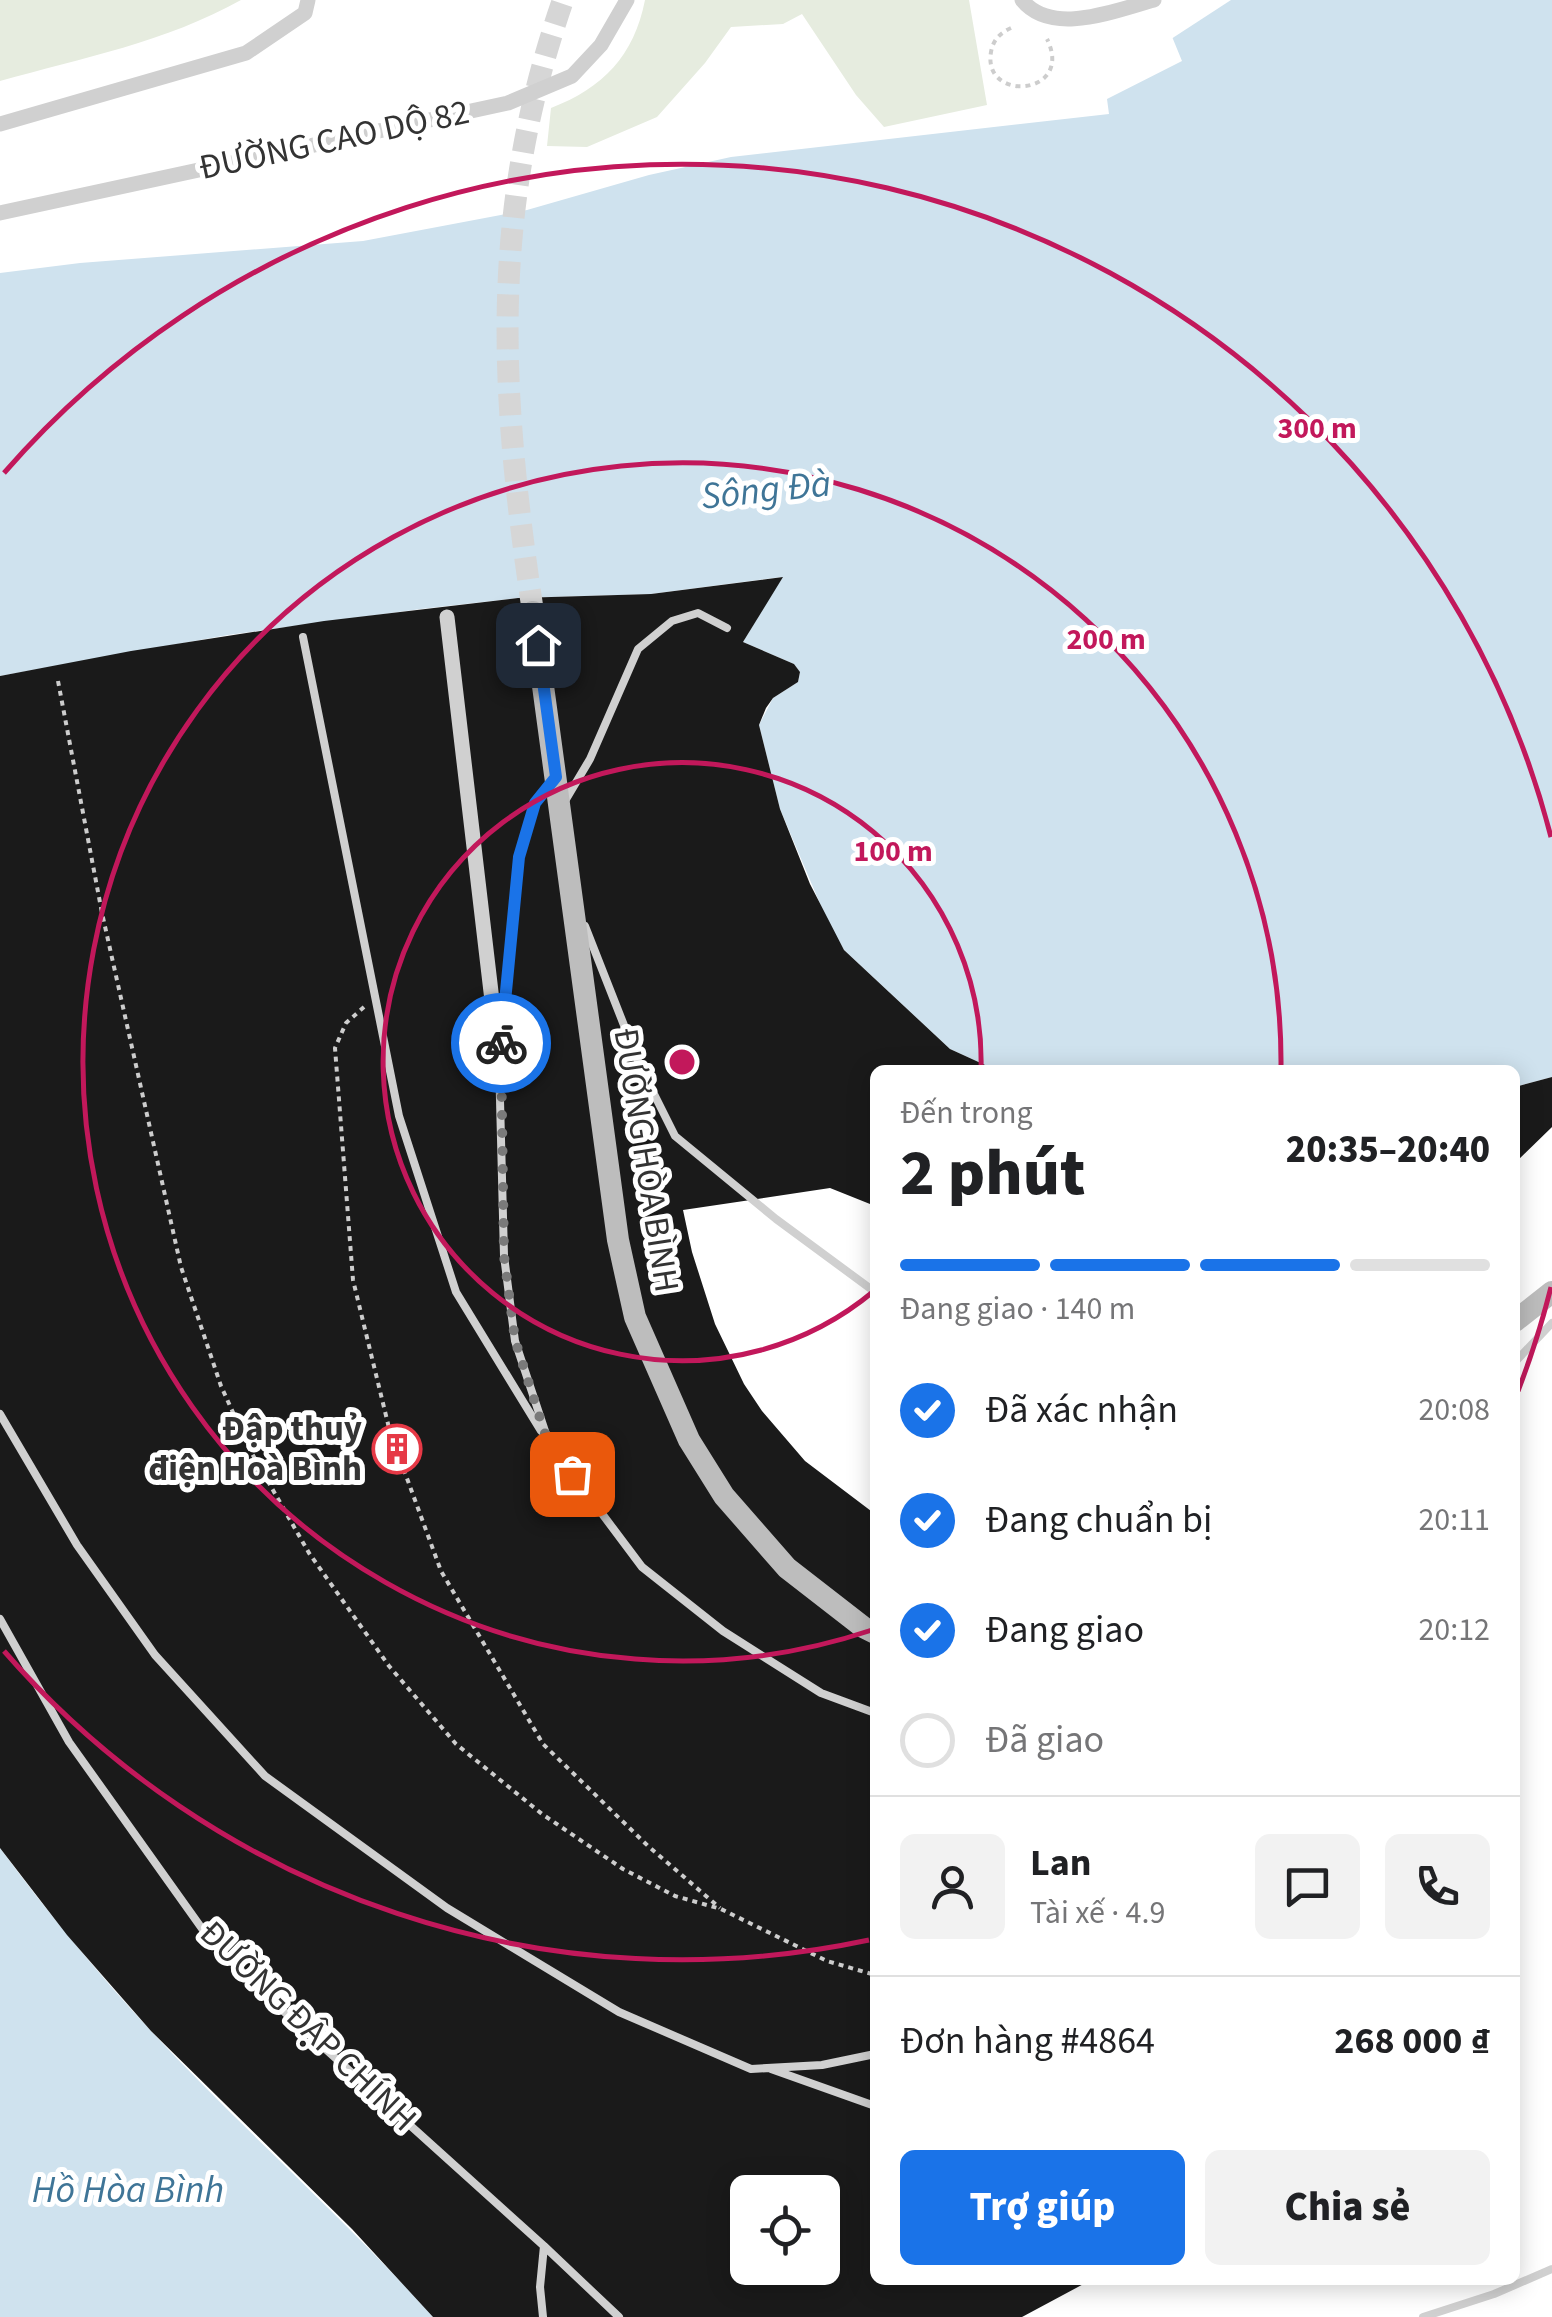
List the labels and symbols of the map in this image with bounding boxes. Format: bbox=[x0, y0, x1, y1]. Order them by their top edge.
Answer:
street label: ĐƯỜNG CAO DỘ 82 bbox=[194, 87, 474, 193]
text: 300 m bbox=[1277, 407, 1357, 450]
water label: Sông Đà bbox=[698, 456, 834, 524]
pin bbox=[496, 603, 581, 688]
text: 200 m bbox=[1066, 618, 1146, 661]
text: 100 m bbox=[853, 830, 933, 873]
courier bbox=[451, 993, 551, 1093]
street label: ĐƯỜNG HÒA BÌNH bbox=[600, 1024, 692, 1296]
centre of rings bbox=[664, 1044, 700, 1080]
place label: Đập thuỷ điện Hoà Bình bbox=[148, 1404, 362, 1494]
building icon: Đập thuỷ điện Hoà Bình bbox=[371, 1423, 423, 1475]
pin bbox=[530, 1432, 615, 1517]
street label: ĐƯỜNG ĐẬP CHÍNH bbox=[188, 1909, 428, 2143]
water label: Hồ Hòa Bình bbox=[32, 2163, 224, 2217]

